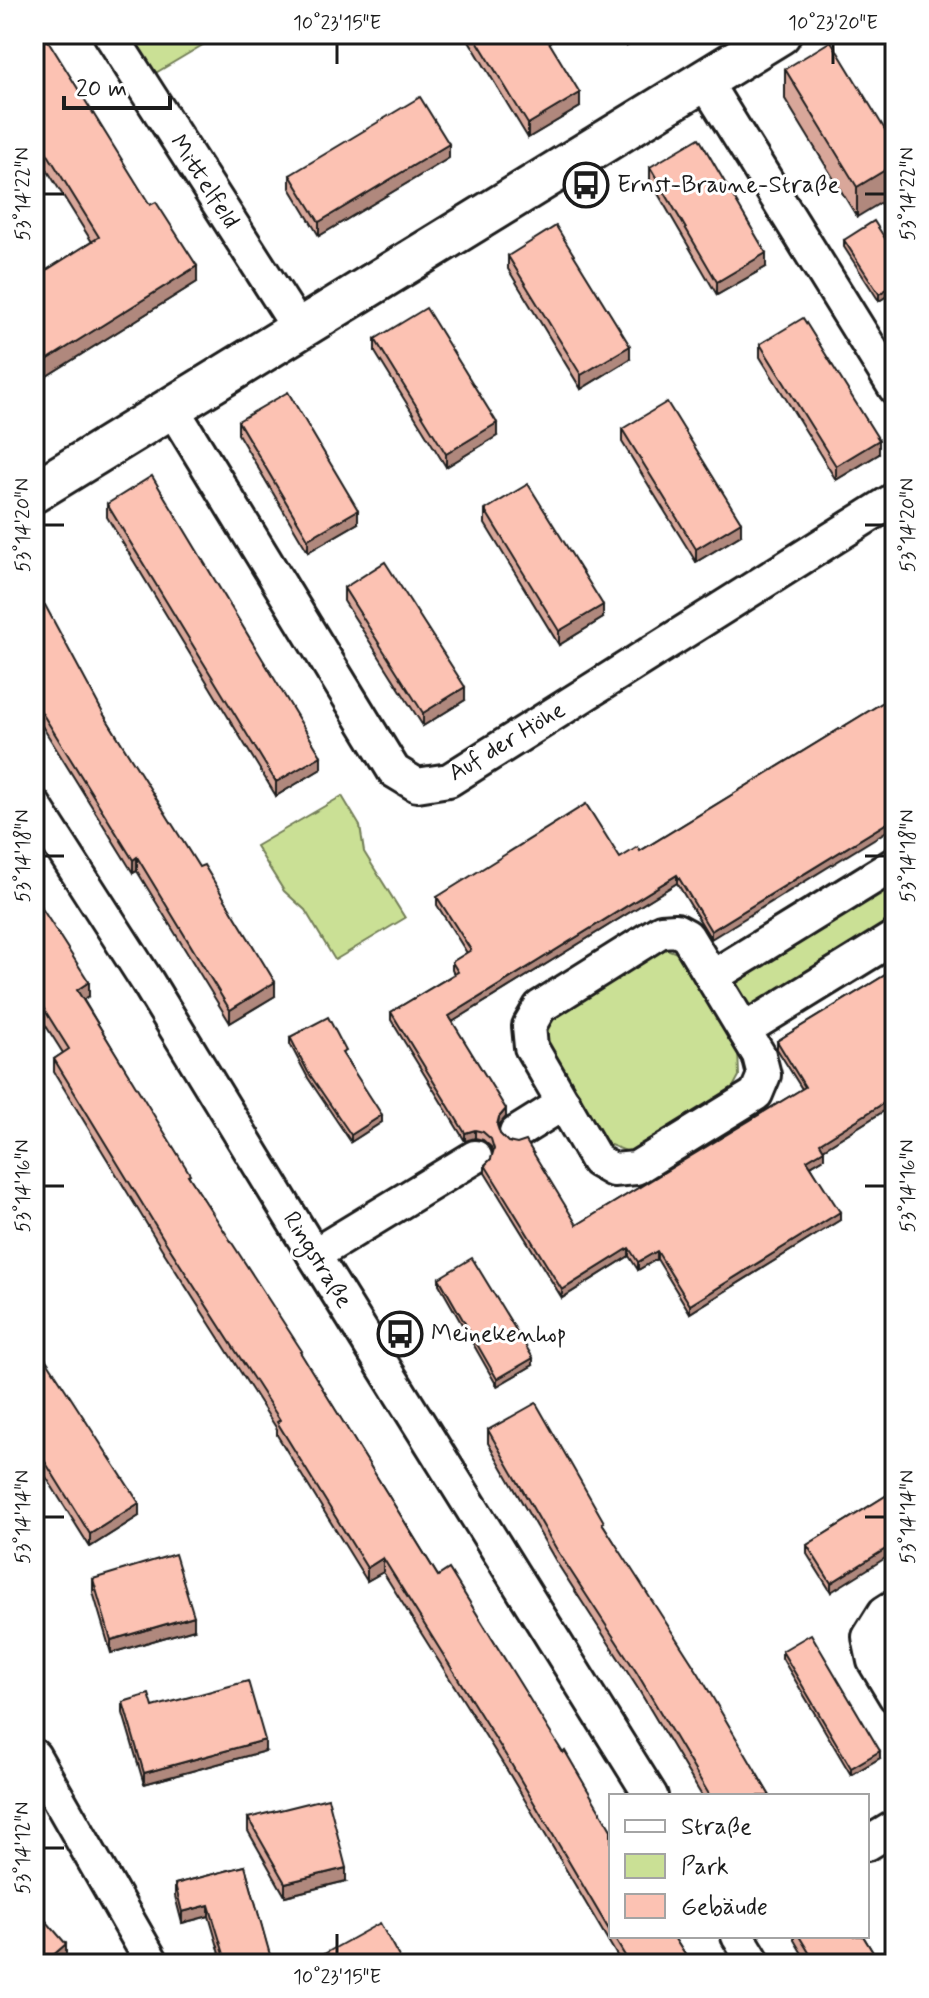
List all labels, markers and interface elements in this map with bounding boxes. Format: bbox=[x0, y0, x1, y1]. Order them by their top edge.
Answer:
text: 10°23'15"E bbox=[293, 10, 381, 37]
text: 10°23'20"E bbox=[788, 10, 878, 37]
scale bar bbox=[64, 60, 170, 110]
text: 20 m bbox=[76, 74, 127, 105]
street label: Mittelfeld bbox=[162, 129, 246, 235]
text: 53°14'22"N bbox=[10, 147, 37, 241]
text: 53°14'22"N bbox=[895, 147, 922, 241]
bus stop icon: Ernst-Braune-Straße bbox=[562, 161, 610, 209]
place label: Ernst-Braune-Straße bbox=[617, 170, 839, 201]
text: 53°14'20"N bbox=[10, 478, 37, 572]
text: 53°14'20"N bbox=[895, 478, 922, 572]
street label: Auf der Höhe bbox=[443, 695, 571, 789]
text: 53°14'18"N bbox=[10, 809, 37, 903]
text: 53°14'18"N bbox=[895, 809, 922, 903]
text: 53°14'16"N bbox=[10, 1139, 37, 1233]
text: 53°14'16"N bbox=[895, 1139, 922, 1233]
street label: Ringstraße bbox=[273, 1206, 359, 1315]
bus stop icon: Meinekenhop bbox=[376, 1310, 424, 1358]
place label: Meinekenhop bbox=[431, 1319, 566, 1350]
text: 53°14'14"N bbox=[10, 1470, 37, 1564]
text: 53°14'14"N bbox=[895, 1470, 922, 1564]
legend bbox=[609, 1794, 869, 1938]
text: 53°14'12"N bbox=[10, 1802, 37, 1894]
text: Straße bbox=[681, 1812, 752, 1843]
text: Park bbox=[681, 1852, 729, 1883]
text: Gebäude bbox=[681, 1892, 768, 1923]
text: 10°23'15"E bbox=[293, 1964, 381, 1991]

